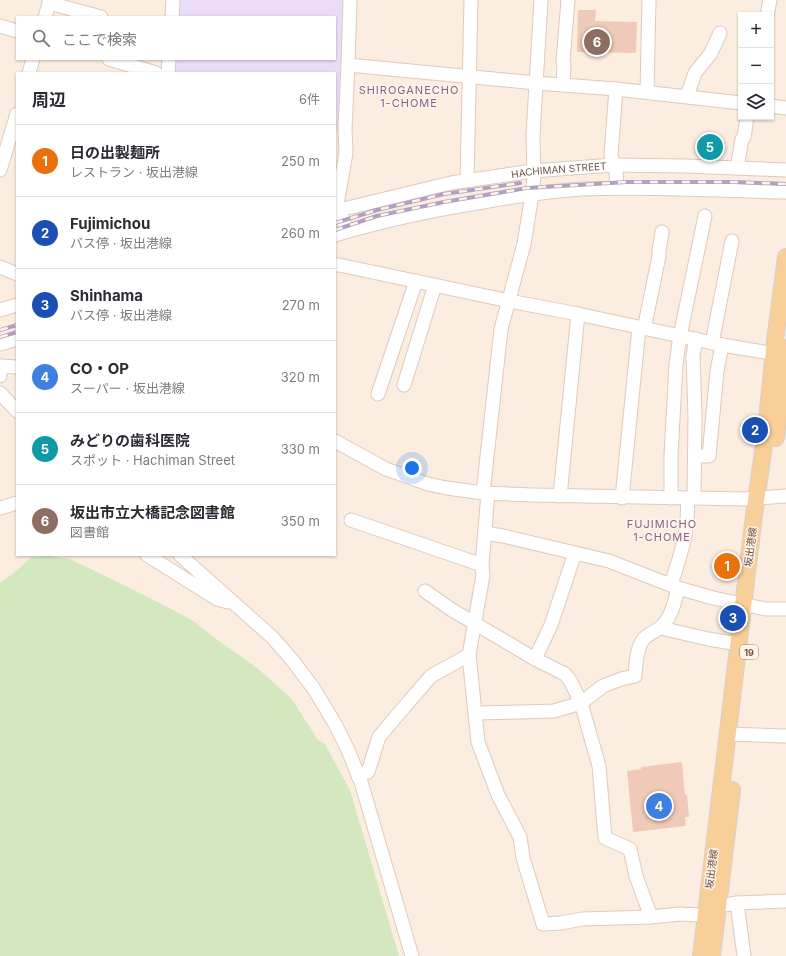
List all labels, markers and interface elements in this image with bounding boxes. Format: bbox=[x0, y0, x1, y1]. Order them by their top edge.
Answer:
map controls bbox=[738, 12, 774, 120]
button: + bbox=[738, 12, 774, 48]
search box bbox=[16, 16, 336, 60]
icon: search bbox=[30, 27, 52, 49]
pin: 6 bbox=[584, 27, 610, 57]
text: ここで検索 bbox=[62, 30, 137, 49]
button: − bbox=[738, 48, 774, 84]
district label: SHIROGANECHO 1-CHOME bbox=[359, 83, 459, 110]
button: layers bbox=[738, 84, 774, 120]
text: 周辺 bbox=[32, 90, 66, 110]
text: 6件 bbox=[299, 91, 320, 107]
pin: 5 bbox=[697, 132, 723, 162]
text: 日の出製麺所 bbox=[70, 143, 160, 162]
text: 1 bbox=[42, 153, 48, 169]
text: 250 m bbox=[281, 153, 320, 169]
street label: HACHIMAN STREET bbox=[510, 160, 607, 180]
text: レストラン · 坂出港線 bbox=[70, 164, 198, 180]
text: Fujimichou bbox=[70, 214, 150, 233]
text: 2 bbox=[41, 225, 49, 241]
text: 260 m bbox=[281, 225, 320, 241]
text: バス停 · 坂出港線 bbox=[70, 235, 172, 251]
text: Shinhama bbox=[70, 286, 143, 305]
text: 3 bbox=[41, 297, 49, 313]
text: 270 m bbox=[282, 297, 320, 313]
text: バス停 · 坂出港線 bbox=[70, 307, 172, 323]
text: CO・OP bbox=[70, 359, 129, 378]
text: 4 bbox=[41, 369, 49, 385]
text: 320 m bbox=[281, 369, 320, 385]
text: スーパー · 坂出港線 bbox=[70, 380, 185, 396]
pin: 2 bbox=[742, 415, 768, 445]
text: みどりの歯科医院 bbox=[70, 431, 190, 450]
text: 5 bbox=[41, 441, 49, 457]
text: 330 m bbox=[281, 441, 320, 457]
text: スポット · Hachiman Street bbox=[70, 452, 235, 468]
your location bbox=[402, 458, 422, 478]
text: 坂出市立大橋記念図書館 bbox=[70, 503, 235, 522]
text: 6 bbox=[41, 513, 49, 529]
text: 350 m bbox=[281, 513, 320, 529]
district label: FUJIMICHO 1-CHOME bbox=[627, 517, 697, 544]
text: 図書館 bbox=[70, 524, 109, 540]
street label: 坂出港線 bbox=[742, 526, 758, 568]
pin: 1 bbox=[714, 551, 740, 581]
pin: 3 bbox=[720, 603, 746, 633]
road number: 19 bbox=[740, 645, 758, 659]
pin: 4 bbox=[646, 791, 672, 821]
street label: 坂出港線 bbox=[703, 848, 719, 890]

